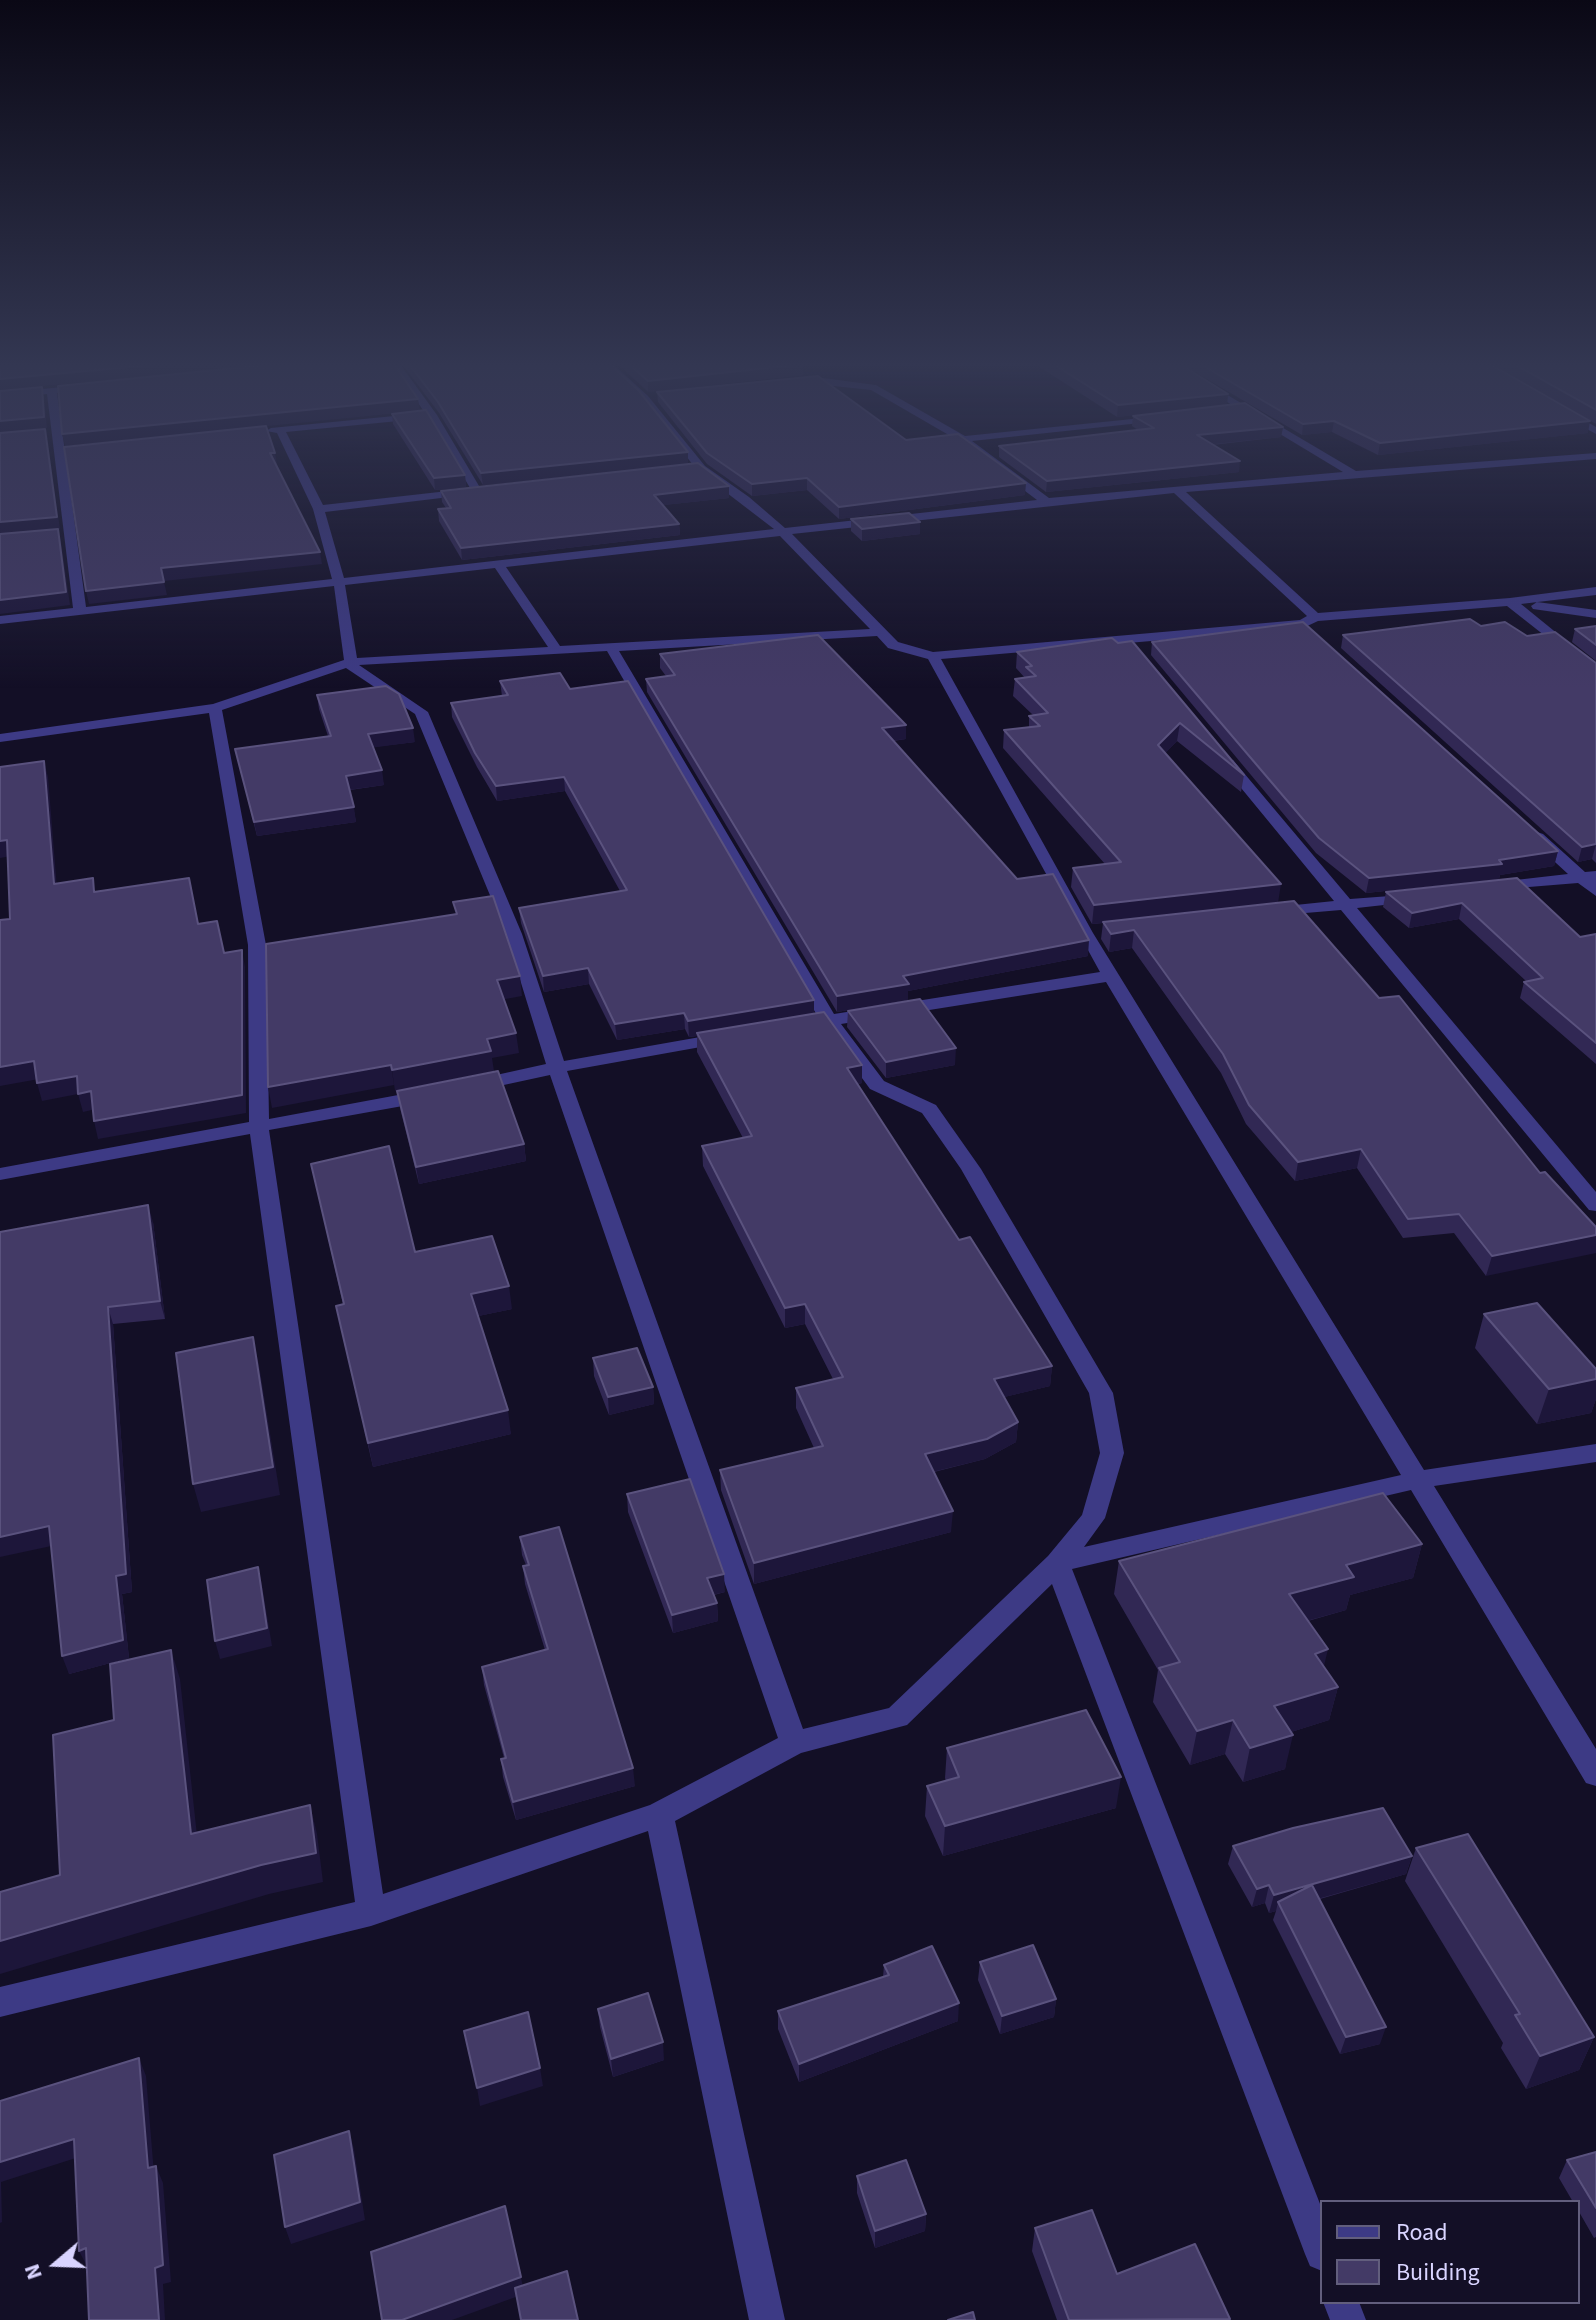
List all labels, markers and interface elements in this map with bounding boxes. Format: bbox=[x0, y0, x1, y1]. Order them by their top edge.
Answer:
legend bbox=[1320, 2200, 1580, 2304]
text: Road bbox=[1396, 2215, 1448, 2250]
north arrow bbox=[16, 2224, 96, 2304]
text: Building bbox=[1396, 2255, 1480, 2290]
text: N bbox=[16, 2260, 51, 2284]

